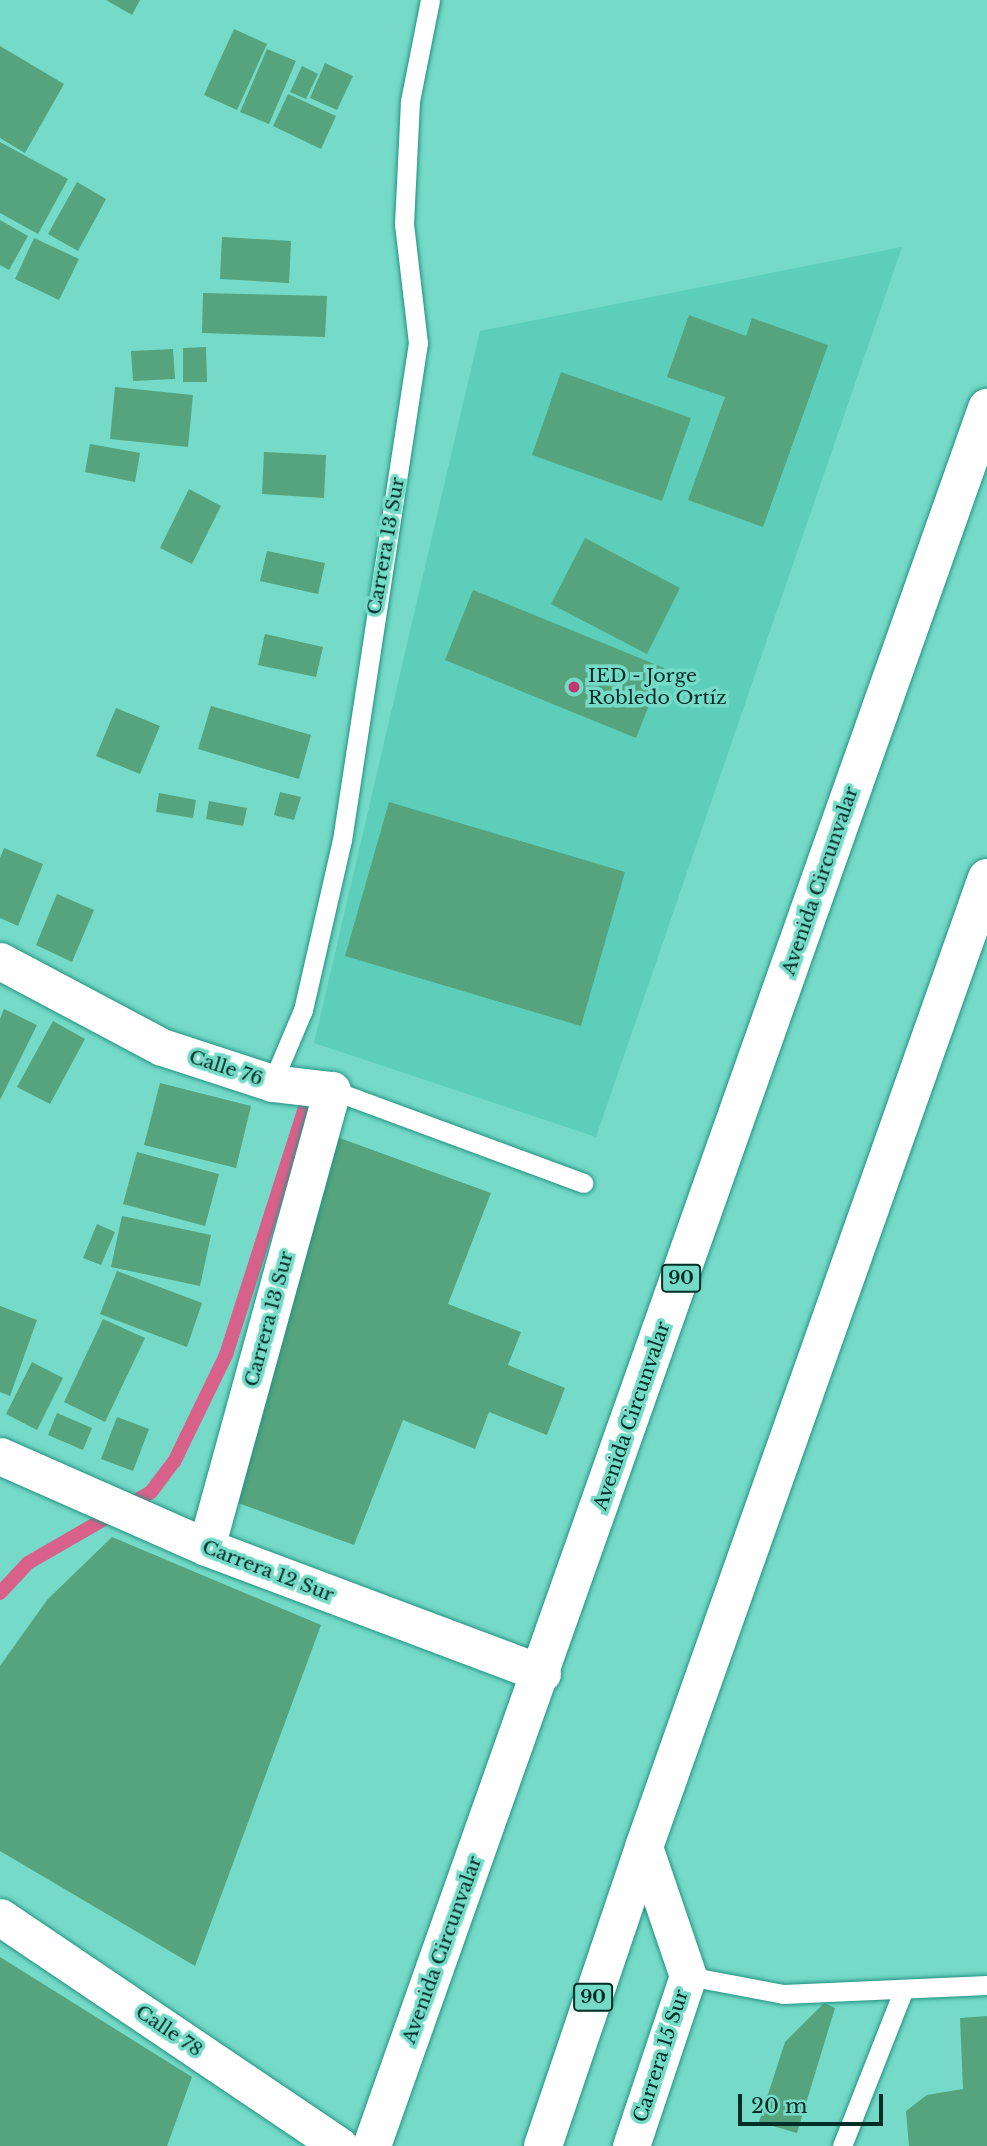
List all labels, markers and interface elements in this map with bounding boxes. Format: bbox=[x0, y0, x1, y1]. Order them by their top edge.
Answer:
street label: Carrera 13 Sur bbox=[363, 475, 409, 617]
place label: IED - Jorge Robledo Ortíz bbox=[588, 665, 727, 709]
marker: IED - Jorge Robledo Ortíz bbox=[566, 679, 582, 695]
street label: Avenida Circunvalar bbox=[777, 784, 863, 978]
street label: Calle 76 bbox=[186, 1045, 266, 1091]
street label: Carrera 13 Sur bbox=[240, 1249, 298, 1389]
road number: 90 bbox=[660, 1264, 702, 1293]
street label: Avenida Circunvalar bbox=[589, 1319, 675, 1513]
street label: Carrera 12 Sur bbox=[199, 1535, 337, 1607]
street label: Avenida Circunvalar bbox=[397, 1853, 487, 2047]
road number: 90 bbox=[572, 1982, 614, 2011]
street label: Carrera 15 Sur bbox=[629, 1987, 693, 2125]
street label: Calle 78 bbox=[131, 2000, 207, 2062]
scale bar bbox=[742, 2080, 887, 2124]
text: 20 m bbox=[751, 2093, 808, 2119]

